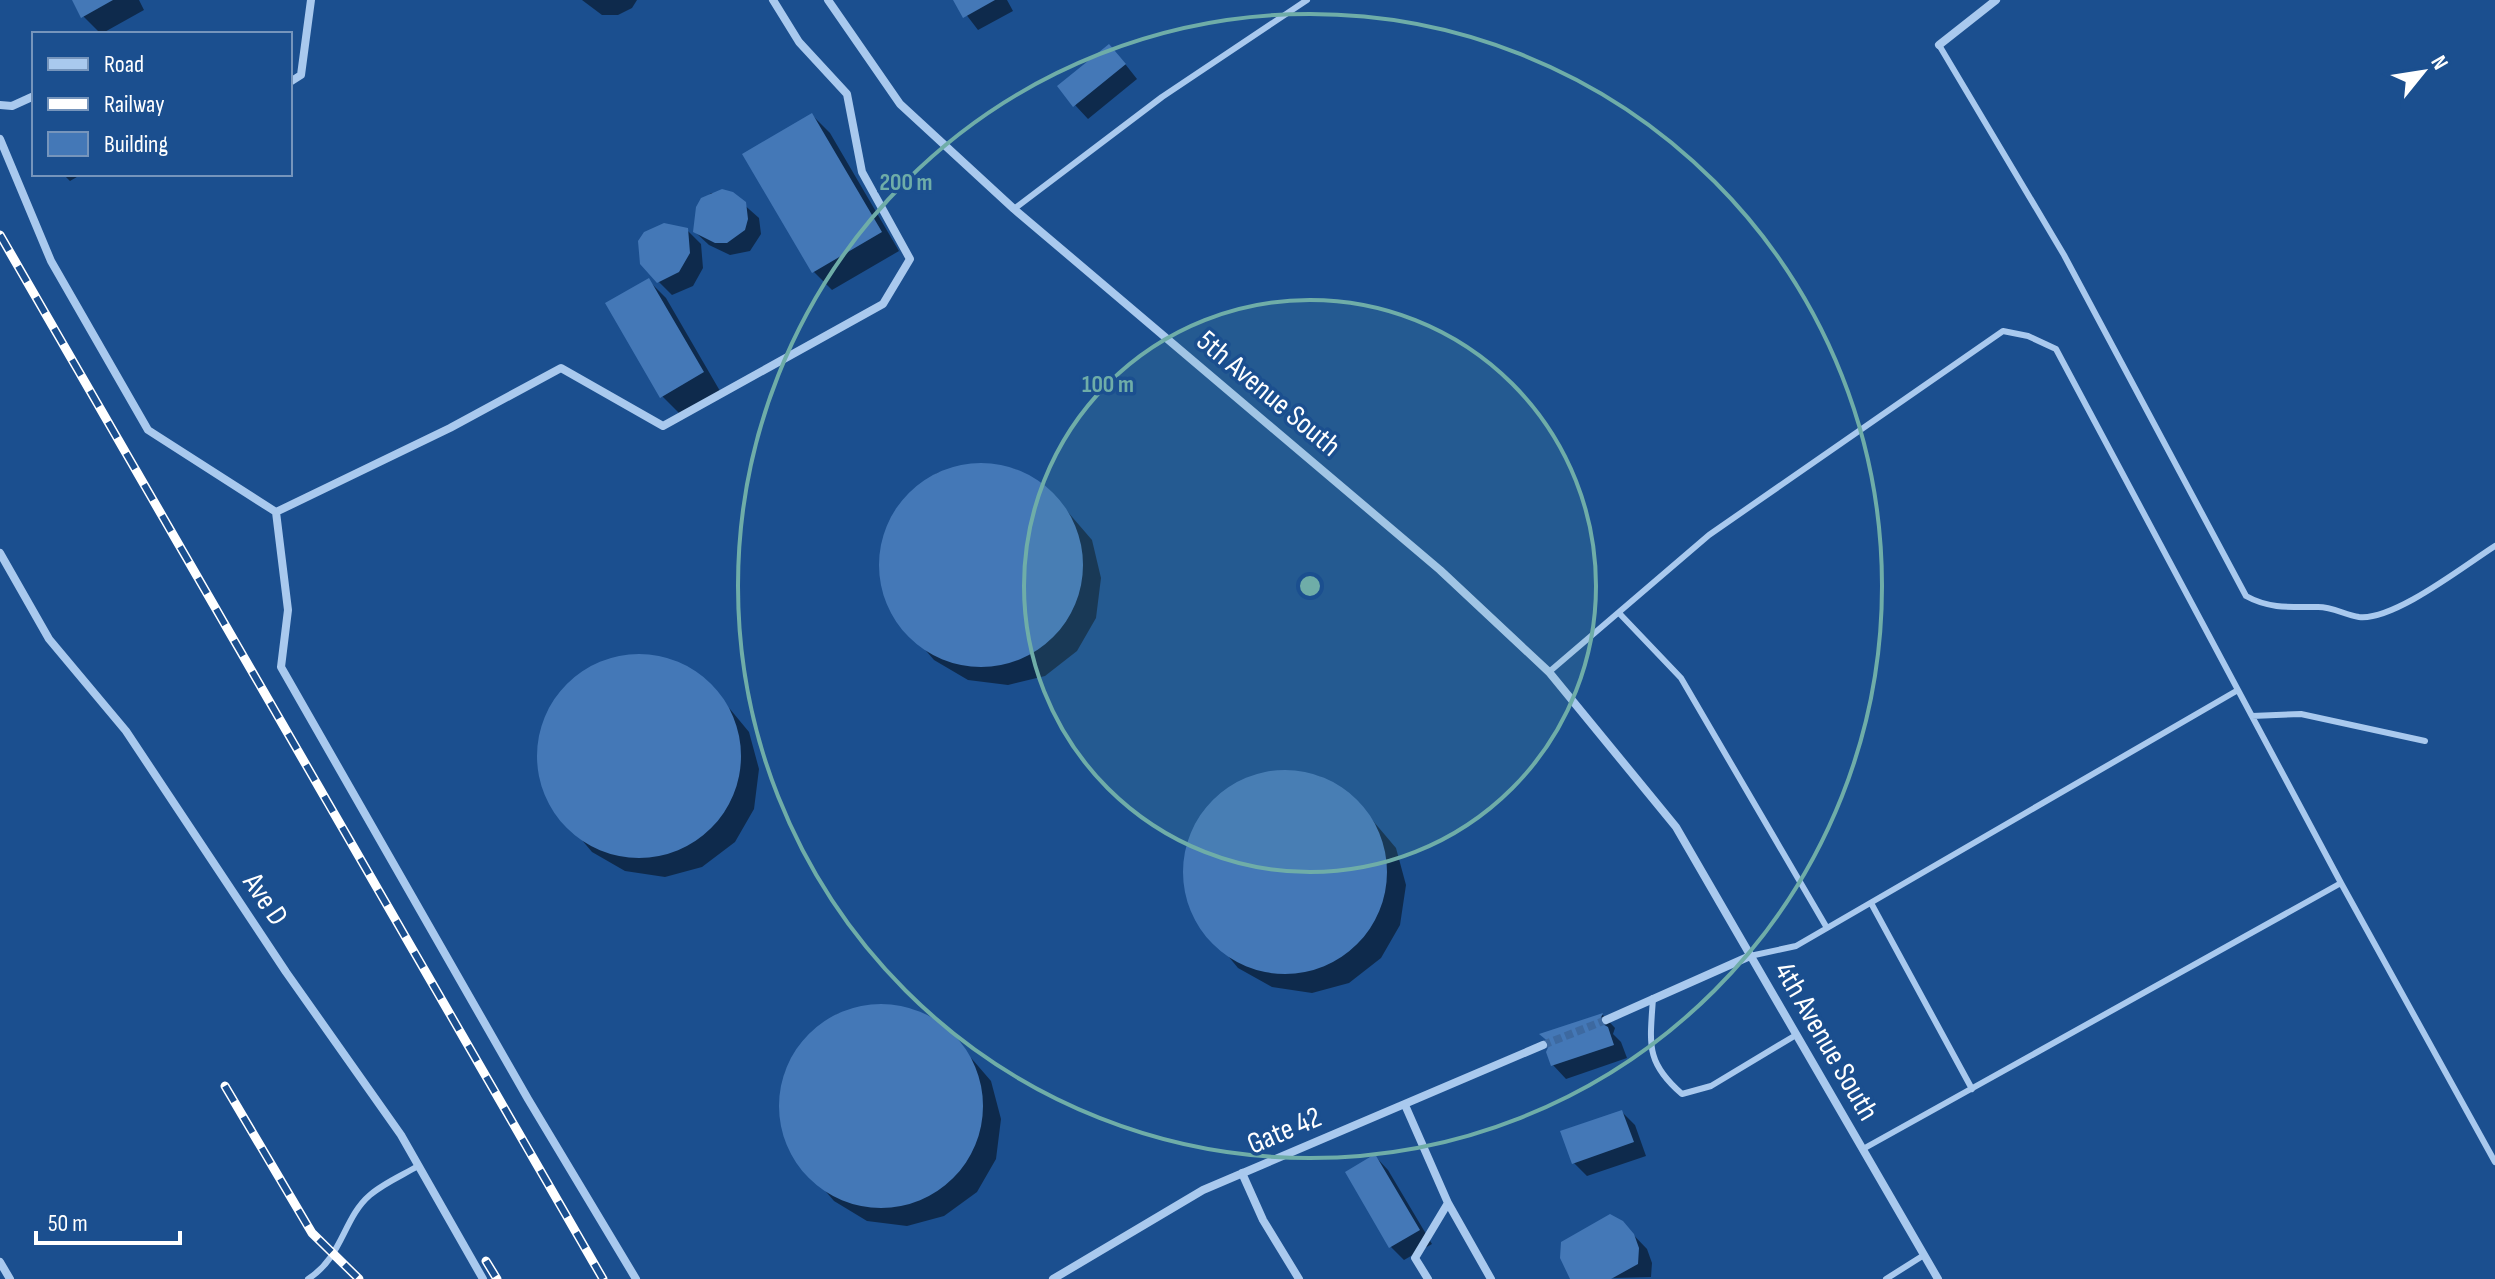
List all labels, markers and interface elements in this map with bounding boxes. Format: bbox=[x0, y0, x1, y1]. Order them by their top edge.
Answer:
legend bbox=[32, 32, 292, 176]
north arrow bbox=[2383, 32, 2463, 112]
text: Road bbox=[104, 50, 144, 79]
text: N bbox=[2424, 51, 2454, 75]
text: Railway bbox=[104, 90, 164, 119]
text: Building bbox=[104, 130, 168, 159]
text: 200 m bbox=[879, 168, 933, 197]
street label: 5th Avenue South bbox=[1189, 323, 1348, 464]
text: 100 m bbox=[1082, 370, 1134, 399]
centre of rings bbox=[1296, 572, 1324, 600]
street label: Ave D bbox=[234, 866, 296, 933]
street label: 4th Avenue South bbox=[1766, 956, 1886, 1127]
street label: Gate 42 bbox=[1242, 1099, 1327, 1163]
scale bar bbox=[36, 1195, 180, 1245]
text: 50 m bbox=[48, 1209, 88, 1238]

